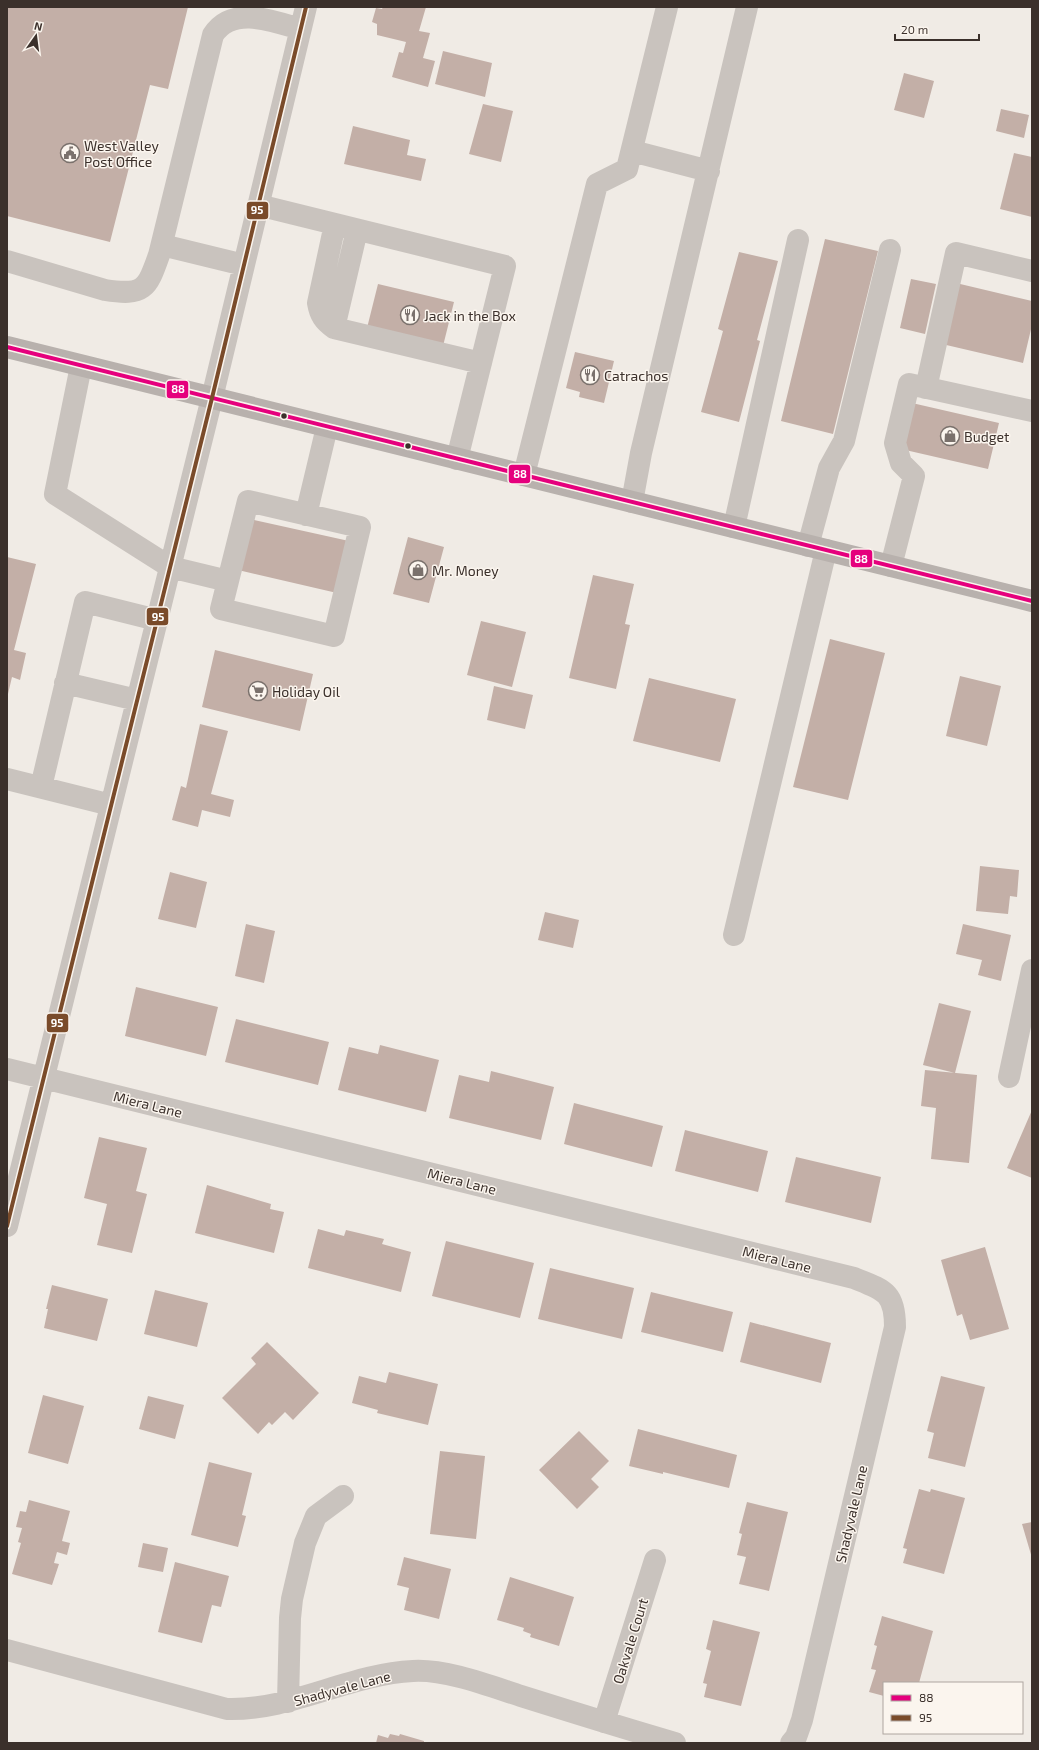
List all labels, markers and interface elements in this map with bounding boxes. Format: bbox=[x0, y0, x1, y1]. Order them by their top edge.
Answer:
north arrow bbox=[16, 16, 56, 56]
scale bar bbox=[895, 16, 979, 42]
text: N bbox=[33, 19, 44, 33]
text: 20 m bbox=[901, 22, 928, 36]
place label: West Valley Post Office bbox=[84, 137, 159, 170]
public building icon: West Valley Post Office bbox=[59, 142, 81, 164]
line badge: 95 bbox=[246, 201, 269, 220]
text: 95 bbox=[251, 203, 263, 216]
restaurant icon: Jack in the Box bbox=[399, 304, 421, 326]
place label: Jack in the Box bbox=[424, 307, 516, 324]
restaurant icon: Catrachos bbox=[579, 364, 601, 386]
place label: Catrachos bbox=[604, 367, 668, 384]
line badge: 88 bbox=[166, 380, 189, 399]
text: 88 bbox=[171, 382, 185, 395]
unlabelled marker bbox=[279, 411, 289, 421]
shop icon: Budget bbox=[939, 425, 961, 447]
place label: Budget bbox=[964, 428, 1009, 445]
unlabelled marker bbox=[403, 441, 413, 451]
line badge: 88 bbox=[508, 464, 531, 484]
text: 88 bbox=[513, 467, 527, 480]
line badge: 88 bbox=[850, 549, 873, 568]
text: 88 bbox=[854, 552, 868, 565]
shop icon: Mr. Money bbox=[407, 559, 429, 581]
place label: Mr. Money bbox=[432, 562, 499, 579]
line badge: 95 bbox=[146, 607, 169, 626]
text: 95 bbox=[152, 610, 164, 623]
supermarket icon: Holiday Oil bbox=[247, 680, 269, 702]
place label: Holiday Oil bbox=[272, 683, 341, 700]
line badge: 95 bbox=[46, 1013, 69, 1033]
text: 95 bbox=[51, 1016, 63, 1029]
street label: Miera Lane bbox=[112, 1087, 184, 1121]
street label: Miera Lane bbox=[426, 1164, 498, 1198]
street label: Miera Lane bbox=[741, 1242, 813, 1276]
street label: Shadyvale Lane bbox=[832, 1464, 870, 1564]
street label: Oakvale Court bbox=[609, 1596, 651, 1686]
street label: Shadyvale Lane bbox=[292, 1667, 392, 1709]
legend bbox=[883, 1682, 1023, 1734]
text: 88 bbox=[919, 1690, 934, 1704]
text: 95 bbox=[919, 1710, 932, 1724]

